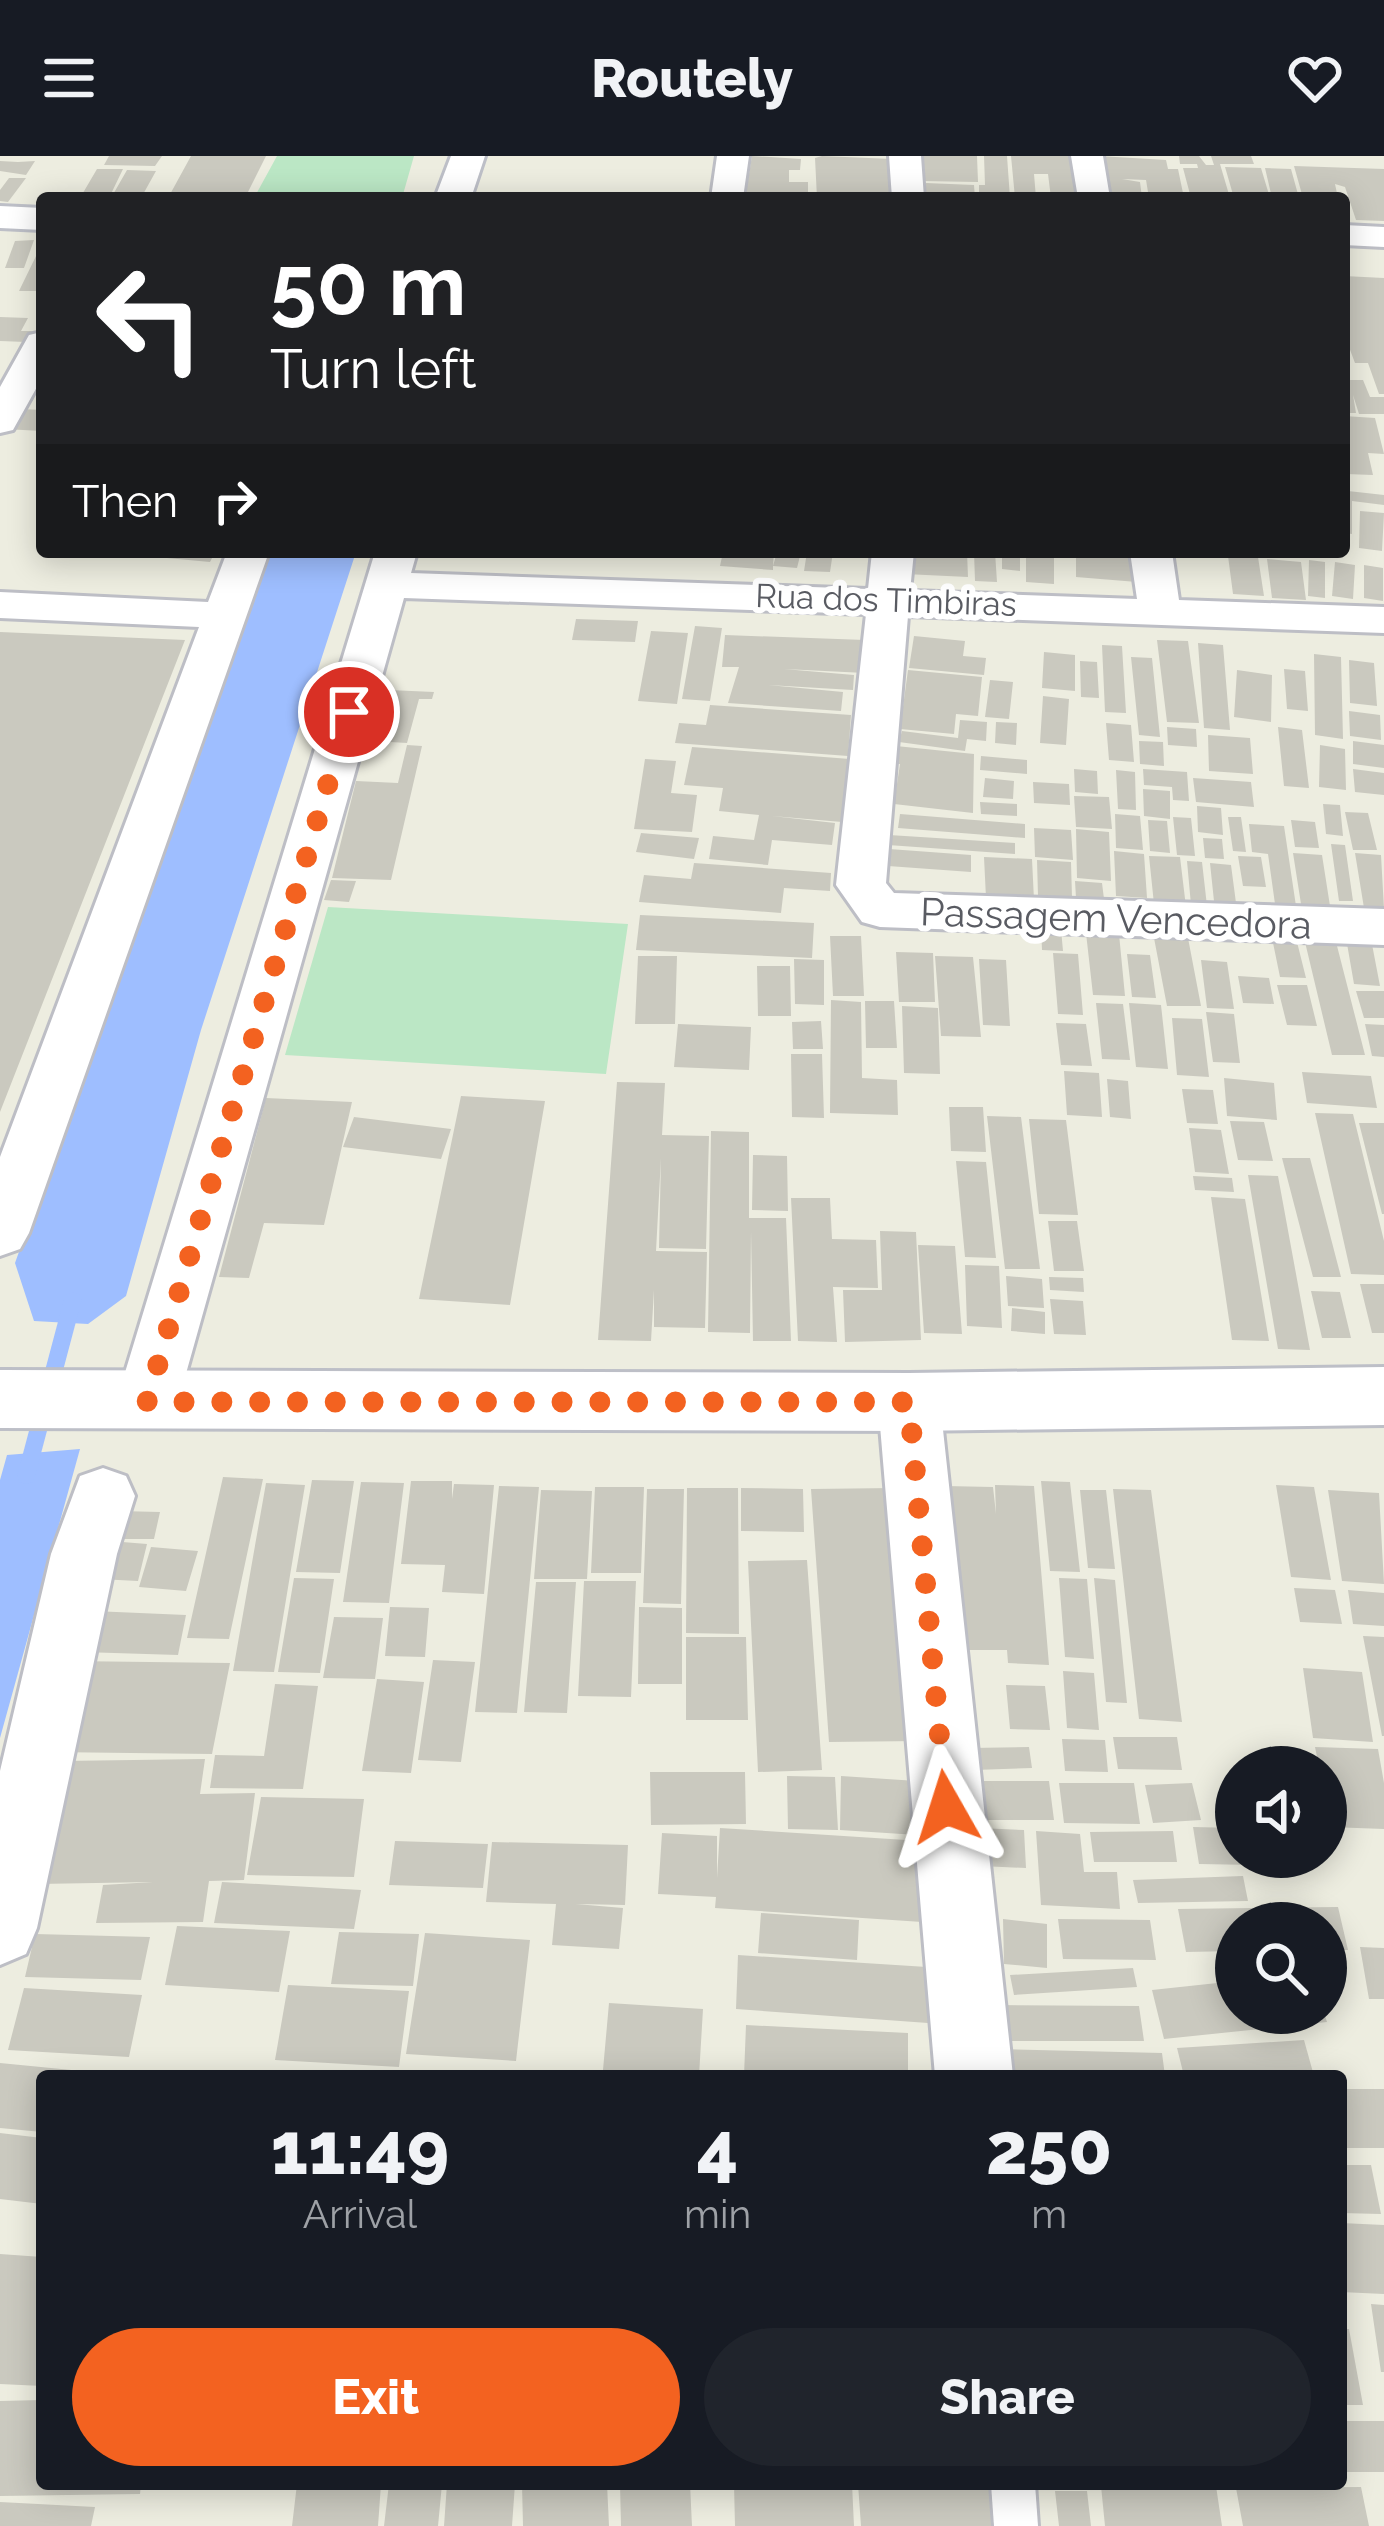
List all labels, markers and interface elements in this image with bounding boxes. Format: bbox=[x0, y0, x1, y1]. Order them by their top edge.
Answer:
icon: menu bbox=[36, 45, 102, 111]
icon: heart bbox=[1282, 45, 1348, 111]
text: Routely bbox=[591, 46, 793, 110]
text: 50 m bbox=[270, 236, 466, 335]
icon: left bbox=[72, 240, 228, 396]
text: Turn left bbox=[270, 337, 477, 401]
icon: right bbox=[202, 468, 268, 534]
text: Then bbox=[72, 475, 178, 528]
street label: Rua dos Timbiras bbox=[755, 576, 1017, 624]
pin bbox=[298, 661, 400, 763]
icon: arrive bbox=[316, 679, 382, 745]
street label: Passagem Vencedora bbox=[920, 888, 1312, 948]
position arrow bbox=[883, 1744, 1009, 1870]
map controls bbox=[1215, 1746, 1347, 2034]
button: sound bbox=[1215, 1746, 1347, 1878]
button: search bbox=[1215, 1902, 1347, 2034]
text: 11:49 bbox=[271, 2106, 449, 2191]
text: 4 bbox=[697, 2106, 738, 2191]
text: 250 bbox=[986, 2106, 1112, 2191]
text: Arrival bbox=[303, 2191, 417, 2237]
text: min bbox=[684, 2191, 751, 2237]
text: m bbox=[1031, 2191, 1067, 2237]
button: Exit bbox=[72, 2328, 680, 2466]
button: Share bbox=[704, 2328, 1311, 2466]

